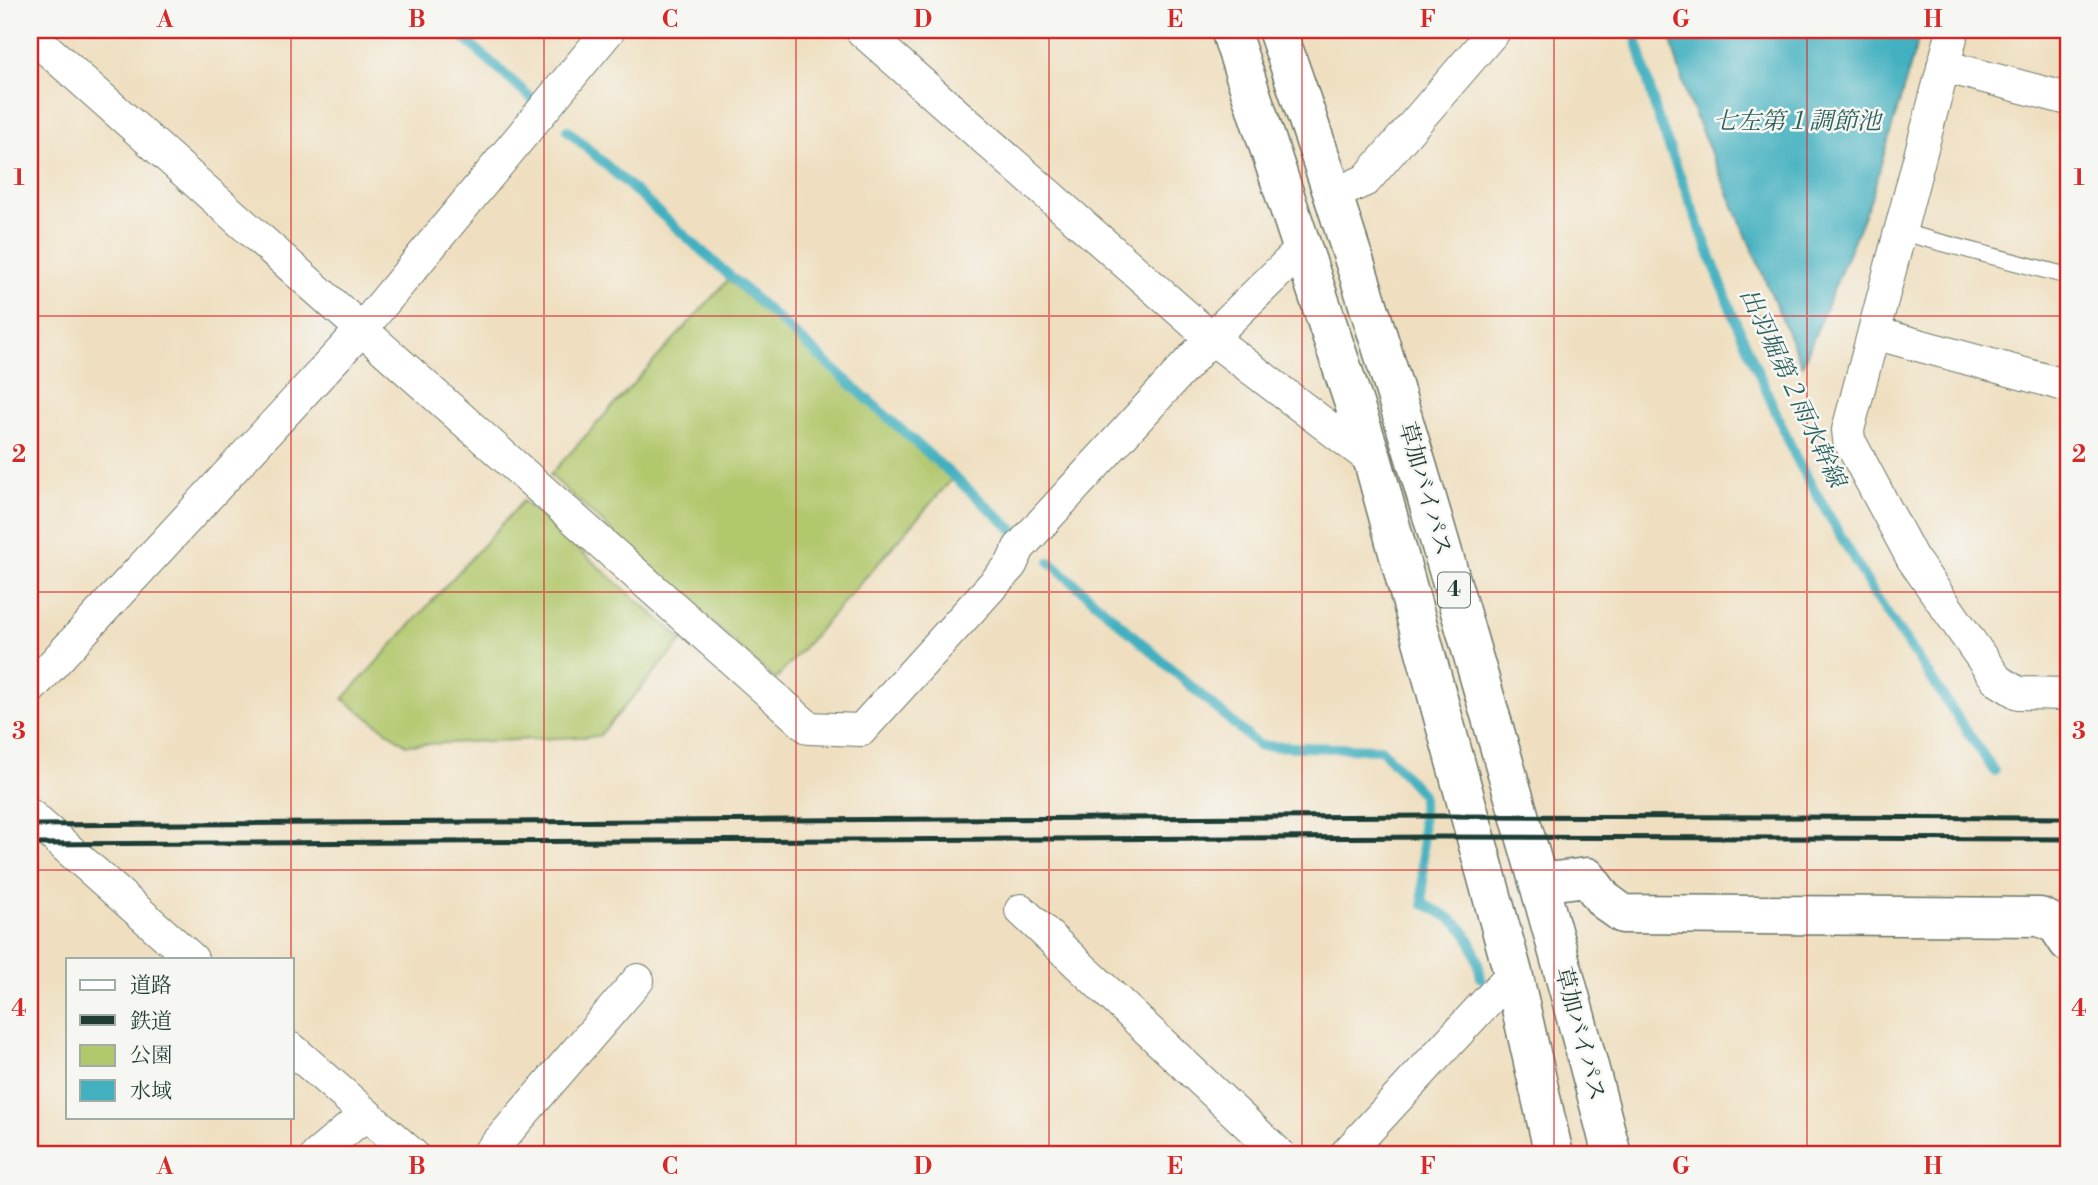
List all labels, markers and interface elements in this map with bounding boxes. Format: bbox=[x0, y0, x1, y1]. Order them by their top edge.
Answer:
text: A bbox=[156, 6, 174, 34]
text: B bbox=[408, 6, 426, 34]
text: C bbox=[662, 6, 678, 34]
text: D bbox=[914, 6, 932, 34]
text: E bbox=[1167, 6, 1183, 34]
text: F bbox=[1420, 6, 1436, 34]
text: G bbox=[1672, 6, 1690, 34]
text: H bbox=[1924, 6, 1943, 34]
water label: 七左第１調節池 bbox=[1713, 107, 1884, 137]
text: 1 bbox=[13, 164, 25, 192]
text: 1 bbox=[2073, 164, 2085, 192]
water label: 出羽堀第２雨水幹線 bbox=[1733, 284, 1853, 495]
street label: 草加バイパス bbox=[1393, 419, 1457, 559]
text: 2 bbox=[12, 441, 26, 469]
text: 2 bbox=[2072, 441, 2086, 469]
road number: 4 bbox=[1438, 572, 1470, 608]
text: 3 bbox=[12, 718, 26, 746]
text: 3 bbox=[2072, 718, 2086, 746]
legend bbox=[66, 958, 294, 1118]
street label: 草加バイパス bbox=[1549, 964, 1611, 1104]
text: 道路 bbox=[130, 973, 172, 999]
text: 4 bbox=[11, 995, 27, 1023]
text: 4 bbox=[2071, 995, 2087, 1023]
text: 鉄道 bbox=[130, 1009, 172, 1035]
text: 公園 bbox=[130, 1043, 172, 1069]
text: 水域 bbox=[130, 1079, 172, 1105]
text: A bbox=[156, 1153, 174, 1181]
text: B bbox=[408, 1153, 426, 1181]
text: C bbox=[662, 1153, 678, 1181]
text: D bbox=[914, 1153, 932, 1181]
text: E bbox=[1167, 1153, 1183, 1181]
text: F bbox=[1420, 1153, 1436, 1181]
text: G bbox=[1672, 1153, 1690, 1181]
text: H bbox=[1924, 1153, 1943, 1181]

